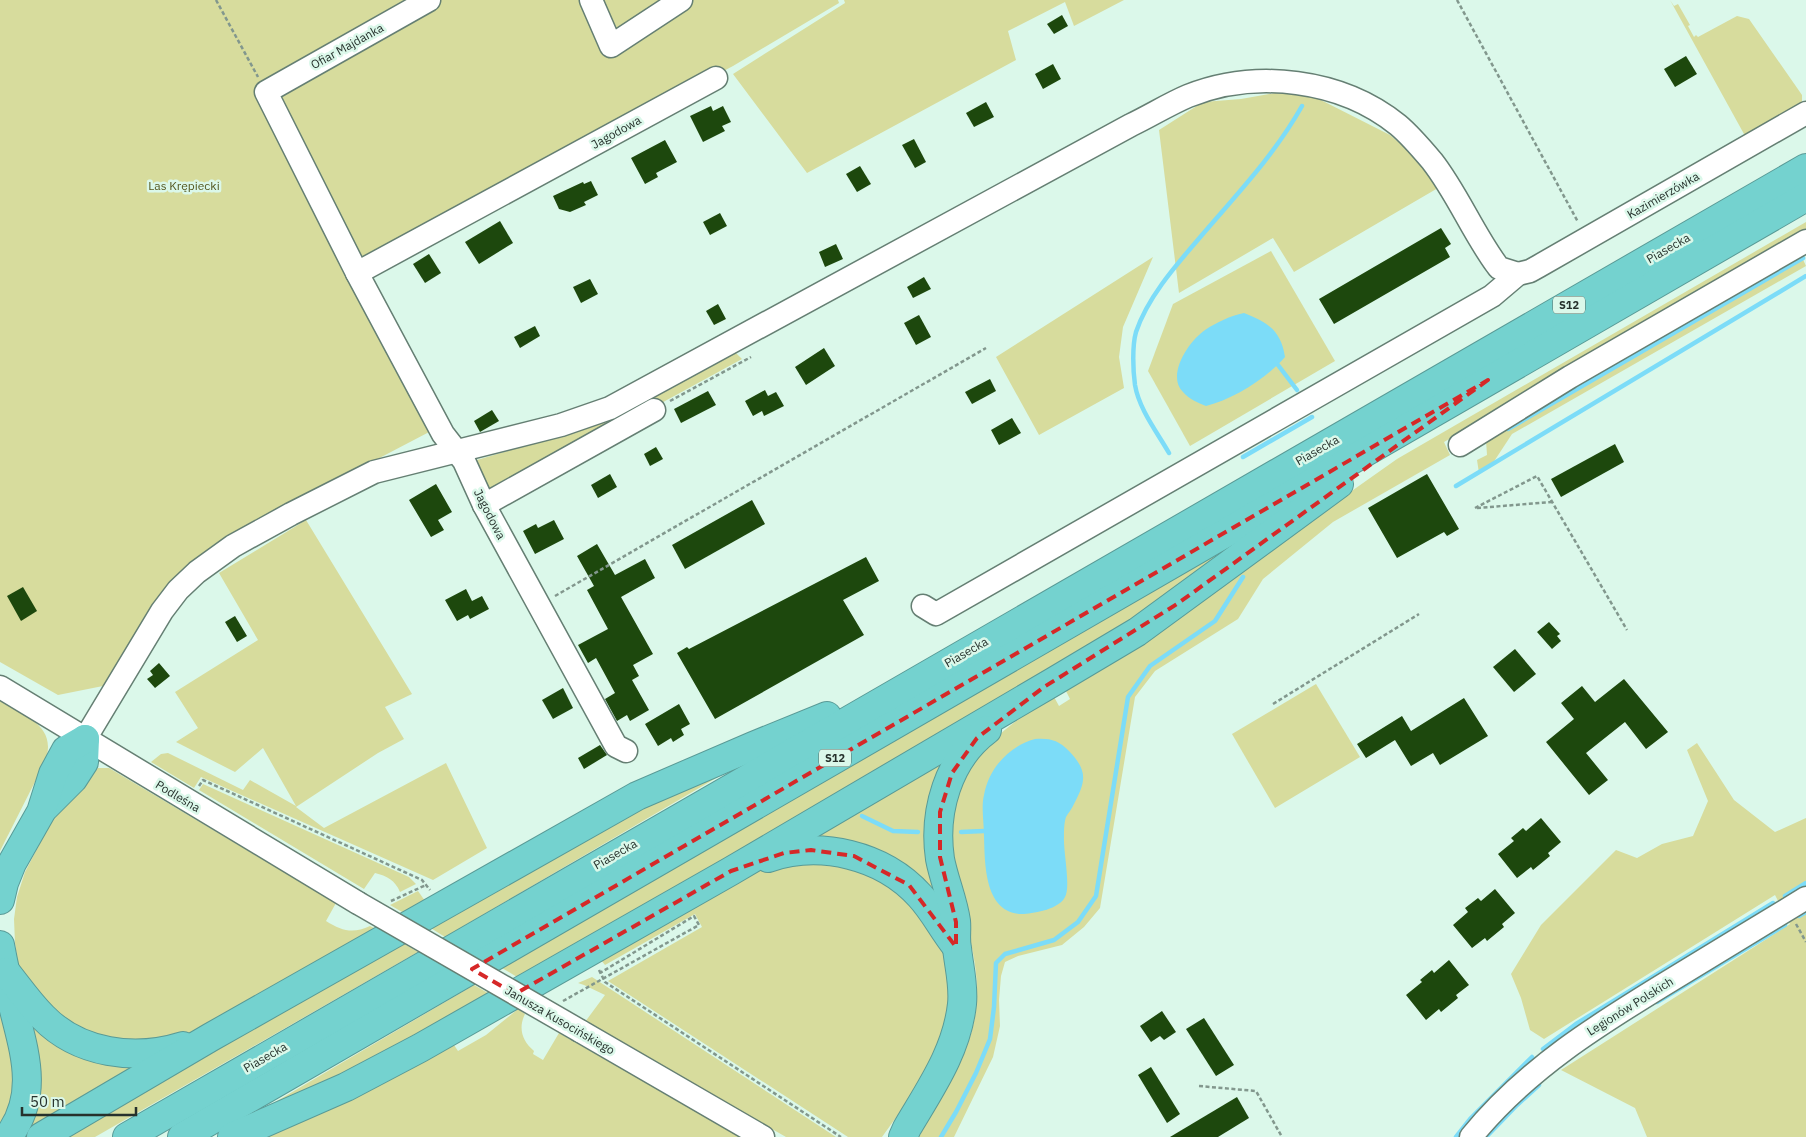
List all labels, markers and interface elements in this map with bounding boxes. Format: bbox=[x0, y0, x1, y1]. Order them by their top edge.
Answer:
street label: Ofiar Majdanka bbox=[308, 20, 387, 72]
street label: Jagodowa bbox=[588, 112, 644, 152]
street label: Kazimierzówka bbox=[1624, 168, 1702, 222]
park label: Las Krępiecki bbox=[148, 178, 220, 193]
street label: Piasecka bbox=[1644, 229, 1693, 266]
road number: S12 bbox=[1553, 296, 1585, 314]
street label: Piasecka bbox=[1293, 431, 1342, 468]
street label: Jagodowa bbox=[471, 486, 509, 542]
street label: Piasecka bbox=[942, 633, 991, 670]
road number: S12 bbox=[819, 750, 851, 766]
street label: Podleśna bbox=[153, 777, 204, 816]
street label: Piasecka bbox=[591, 835, 640, 872]
street label: Legionów Polskich bbox=[1584, 973, 1676, 1039]
street label: Janusza Kusocińskiego bbox=[502, 982, 618, 1058]
street label: Piasecka bbox=[241, 1038, 290, 1075]
scale bar bbox=[22, 1084, 136, 1116]
text: 50 m bbox=[30, 1092, 65, 1111]

